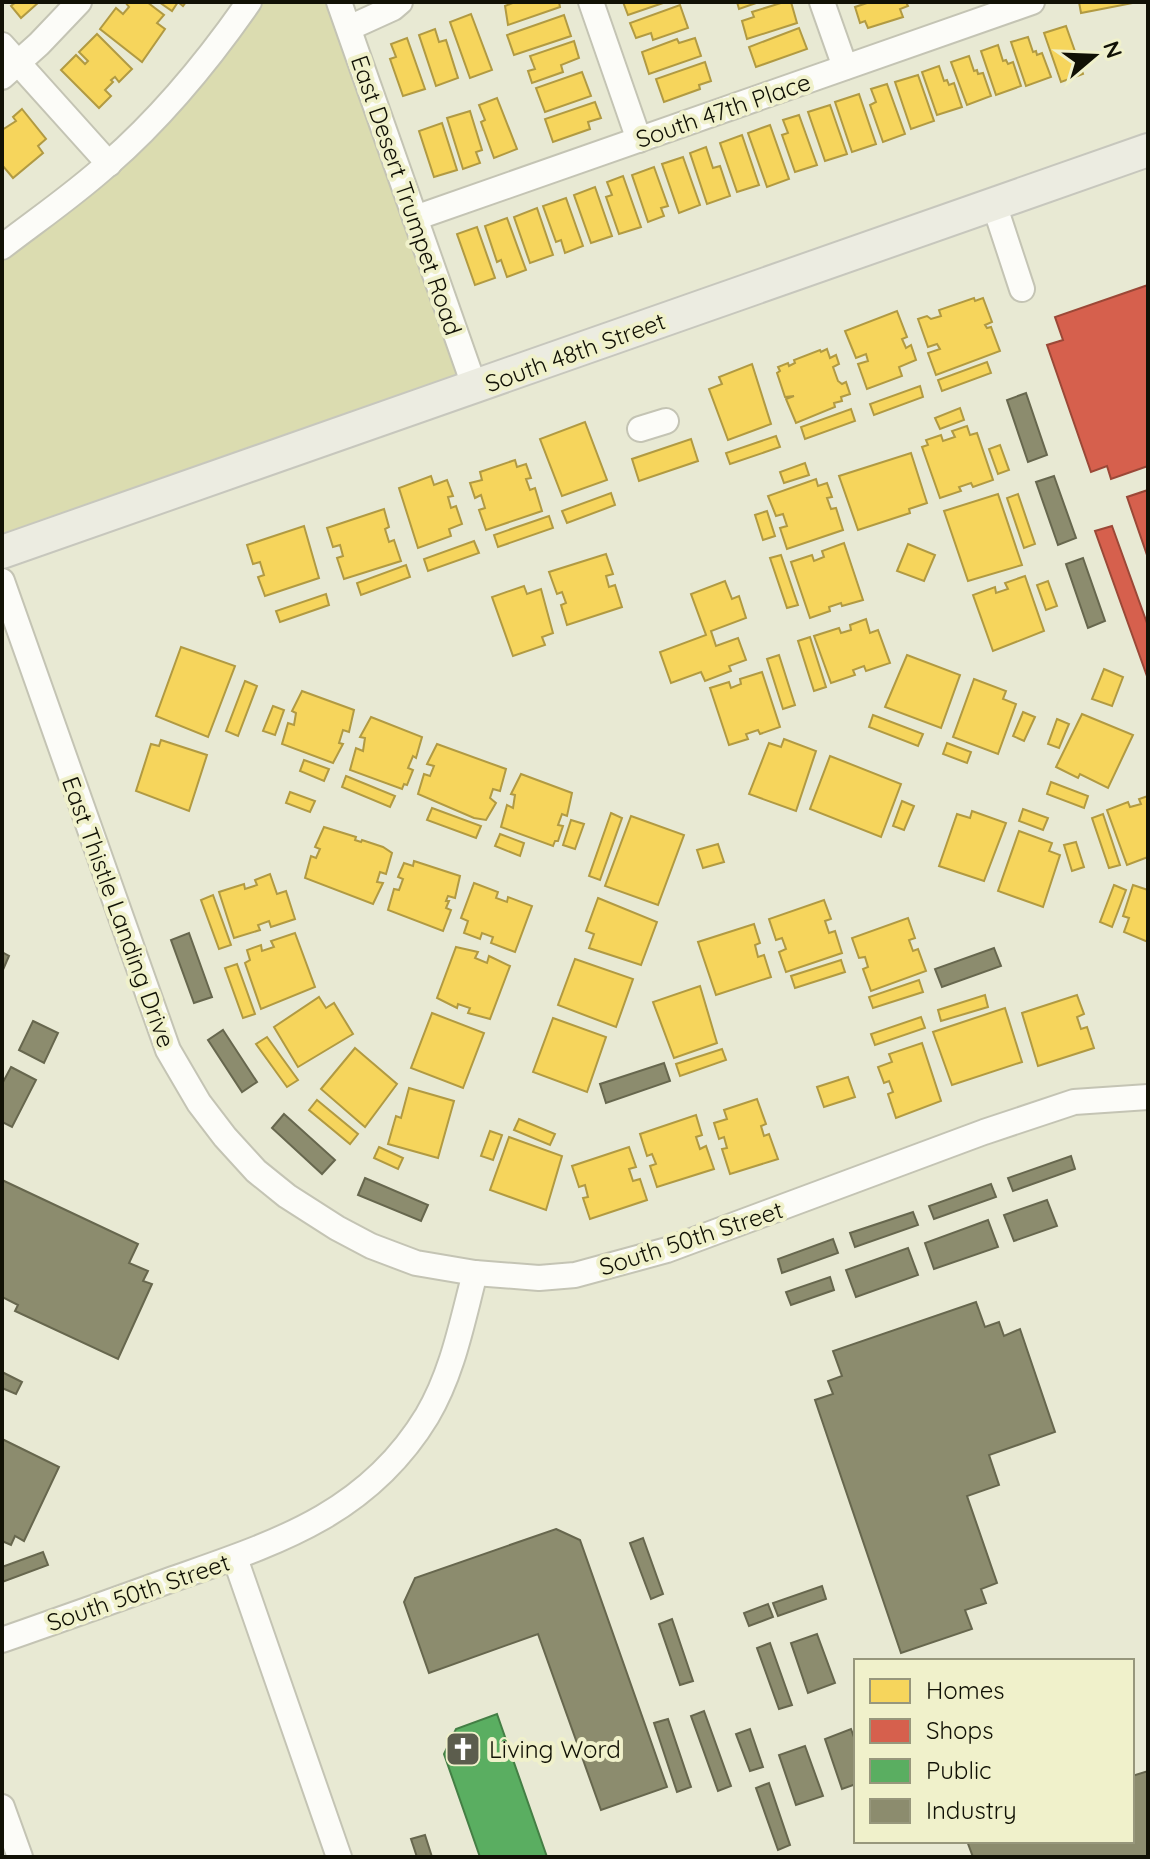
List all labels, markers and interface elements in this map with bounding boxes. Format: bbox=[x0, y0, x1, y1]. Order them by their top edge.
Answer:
north arrow bbox=[1054, 16, 1134, 96]
text: N bbox=[1097, 37, 1129, 62]
street label: East Desert Trumpet Road bbox=[345, 51, 469, 339]
street label: South 47th Place bbox=[632, 66, 814, 154]
street label: South 48th Street bbox=[481, 306, 669, 398]
street label: East Thistle Landing Drive bbox=[56, 772, 182, 1052]
street label: South 50th Street bbox=[595, 1194, 787, 1282]
street label: South 50th Street bbox=[43, 1547, 233, 1637]
legend bbox=[854, 1659, 1134, 1843]
text: Homes bbox=[926, 1675, 1004, 1705]
text: Shops bbox=[926, 1715, 993, 1745]
church icon: Living Word bbox=[444, 1730, 482, 1768]
place label: Living Word bbox=[489, 1734, 621, 1764]
text: Public bbox=[926, 1755, 991, 1785]
text: Industry bbox=[926, 1795, 1017, 1825]

